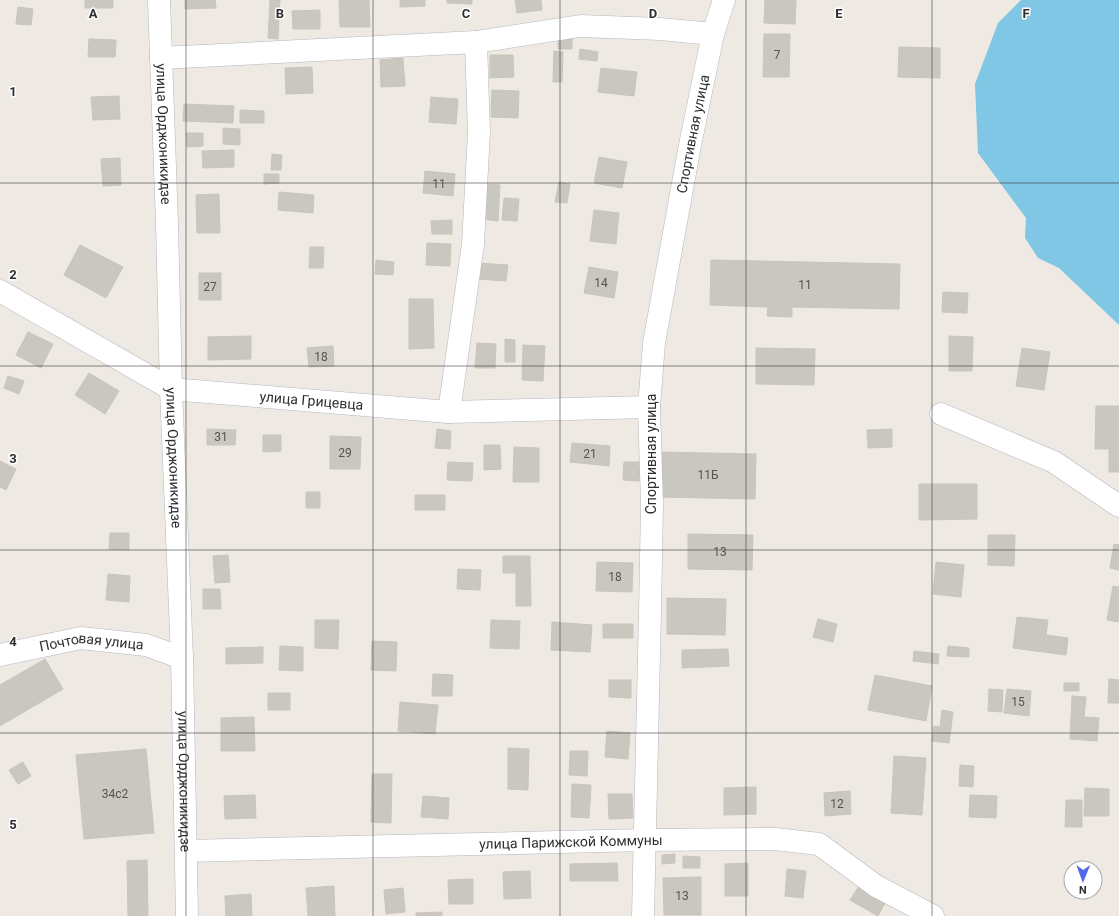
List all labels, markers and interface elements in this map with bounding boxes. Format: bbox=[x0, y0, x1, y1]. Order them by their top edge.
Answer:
text: A bbox=[89, 6, 98, 21]
text: B bbox=[276, 6, 284, 21]
text: C bbox=[462, 6, 471, 21]
text: D bbox=[649, 6, 657, 21]
text: E bbox=[835, 6, 843, 21]
text: F bbox=[1022, 6, 1030, 21]
house number: 7 bbox=[774, 48, 781, 62]
street label: улица Орджоникидзе bbox=[153, 63, 174, 205]
street label: Спортивная улица bbox=[673, 73, 712, 195]
text: 1 bbox=[9, 84, 17, 99]
house number: 11 bbox=[432, 177, 446, 191]
text: 2 bbox=[9, 267, 17, 282]
house number: 14 bbox=[594, 276, 608, 290]
house number: 11 bbox=[798, 278, 812, 292]
house number: 27 bbox=[203, 280, 217, 294]
house number: 18 bbox=[314, 350, 328, 364]
street label: улица Орджоникидзе bbox=[163, 387, 185, 529]
street label: улица Грицевца bbox=[259, 388, 364, 413]
street label: Спортивная улица bbox=[643, 394, 659, 514]
house number: 31 bbox=[214, 430, 228, 444]
house number: 29 bbox=[338, 446, 352, 460]
house number: 21 bbox=[583, 447, 597, 461]
text: 3 bbox=[9, 451, 17, 466]
house number: 11Б bbox=[697, 468, 719, 482]
house number: 13 bbox=[713, 545, 727, 559]
house number: 18 bbox=[608, 570, 622, 584]
street label: Почтовая улица bbox=[38, 630, 144, 655]
text: 4 bbox=[9, 634, 17, 649]
house number: 15 bbox=[1011, 695, 1025, 709]
street label: улица Орджоникидзе bbox=[175, 711, 194, 852]
house number: 34с2 bbox=[102, 787, 129, 801]
house number: 12 bbox=[830, 797, 844, 811]
text: 5 bbox=[9, 817, 17, 832]
street label: улица Парижской Коммуны bbox=[479, 832, 663, 852]
north arrow bbox=[1063, 860, 1103, 900]
text: N bbox=[1079, 883, 1087, 896]
house number: 13 bbox=[675, 889, 689, 903]

